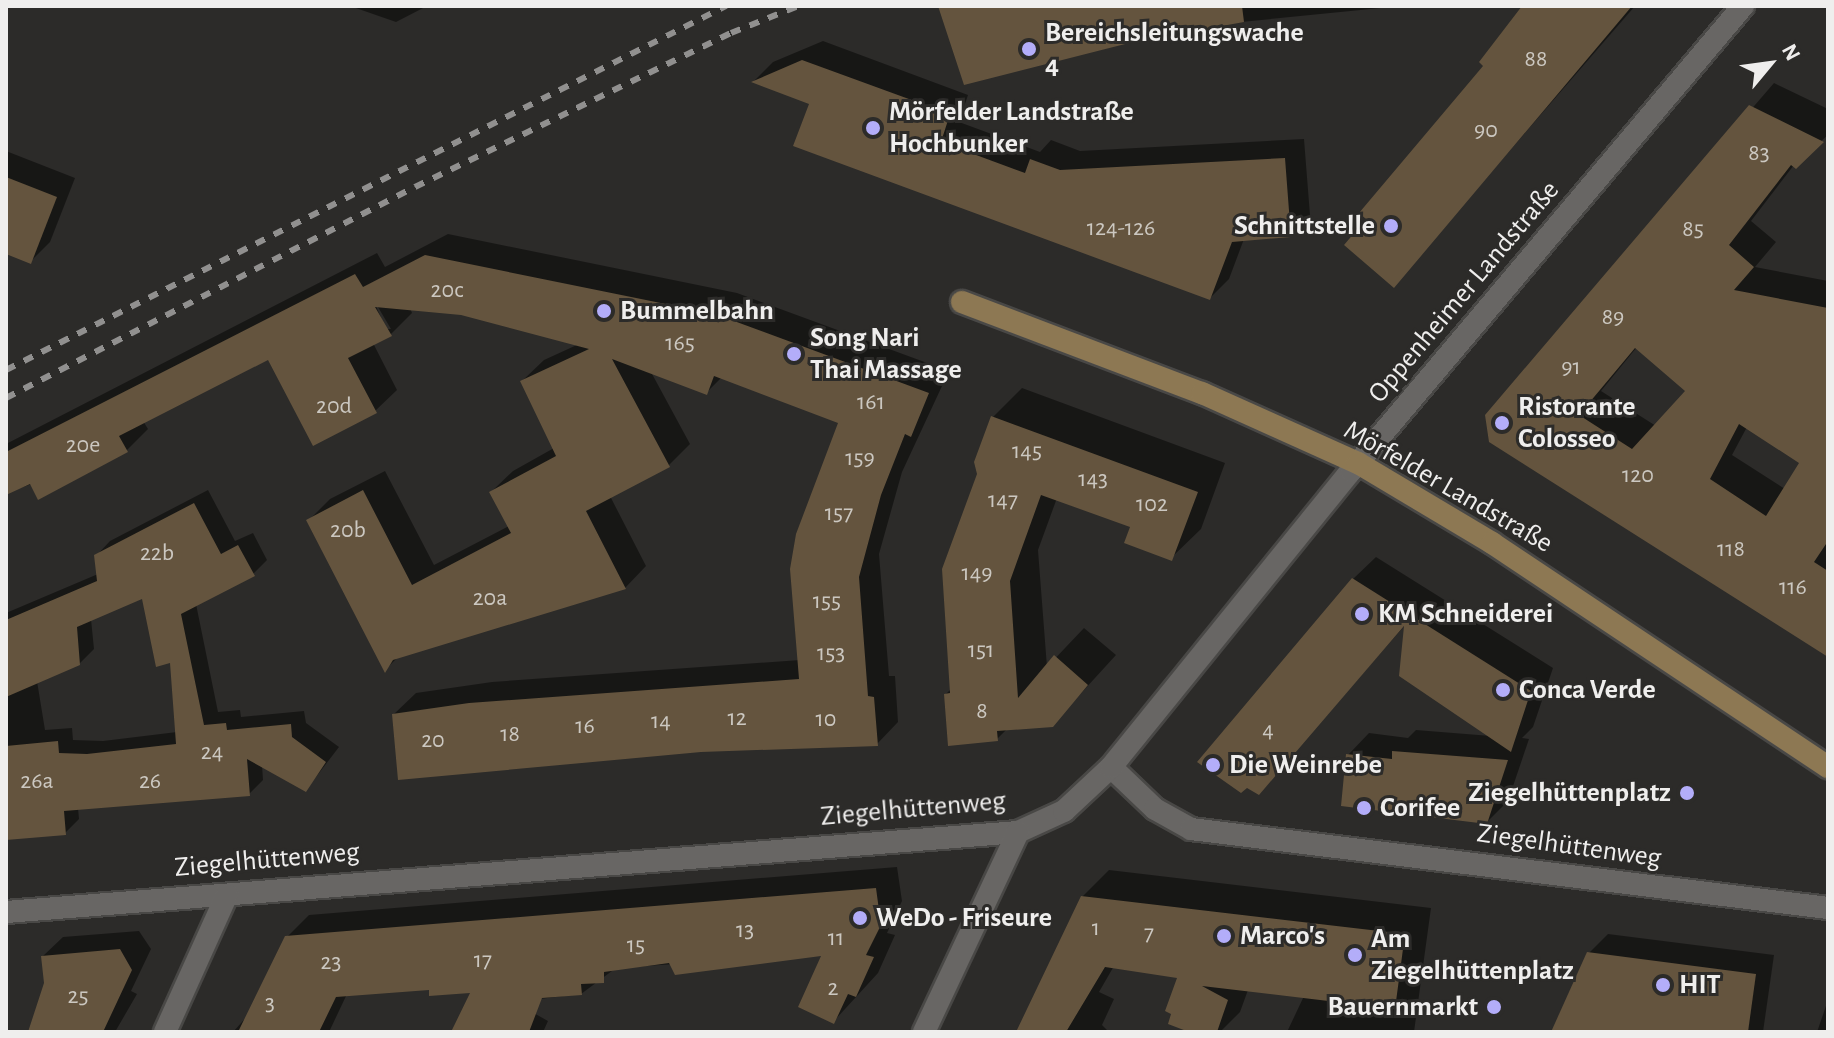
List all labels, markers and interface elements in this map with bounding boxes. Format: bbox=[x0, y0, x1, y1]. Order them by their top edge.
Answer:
place label: Bereichsleitungswache 4 bbox=[1045, 16, 1304, 82]
north arrow bbox=[1730, 24, 1810, 104]
marker: Bereichsleitungswache 4 bbox=[1020, 40, 1038, 58]
text: N bbox=[1778, 40, 1804, 64]
house number: 88 bbox=[1525, 46, 1547, 74]
place label: Mörfelder Landstraße Hochbunker bbox=[889, 95, 1134, 161]
house number: 90 bbox=[1474, 117, 1498, 145]
marker: Mörfelder Landstraße Hochbunker bbox=[864, 119, 882, 137]
house number: 83 bbox=[1748, 140, 1770, 168]
street label: Oppenheimer Landstraße bbox=[1361, 174, 1567, 410]
place label: Schnittstelle bbox=[1234, 209, 1375, 243]
house number: 124-126 bbox=[1087, 215, 1155, 243]
house number: 85 bbox=[1682, 216, 1704, 244]
marker: Schnittstelle bbox=[1382, 217, 1400, 235]
house number: 20c bbox=[431, 277, 463, 305]
place label: Bummelbahn bbox=[620, 294, 774, 328]
marker: Bummelbahn bbox=[595, 302, 613, 320]
house number: 89 bbox=[1602, 304, 1624, 332]
place label: Song Nari Thai Massage bbox=[810, 321, 962, 387]
house number: 165 bbox=[665, 330, 695, 358]
marker: Song Nari Thai Massage bbox=[785, 345, 803, 363]
house number: 91 bbox=[1561, 354, 1581, 382]
house number: 161 bbox=[857, 389, 885, 417]
place label: Ristorante Colosseo bbox=[1518, 390, 1636, 456]
house number: 20d bbox=[316, 393, 352, 421]
street label: Mörfelder Landstraße bbox=[1338, 414, 1558, 560]
marker: Ristorante Colosseo bbox=[1493, 414, 1511, 432]
house number: 20e bbox=[66, 432, 100, 460]
house number: 145 bbox=[1012, 438, 1042, 466]
house number: 159 bbox=[845, 445, 875, 473]
house number: 120 bbox=[1622, 462, 1654, 490]
house number: 143 bbox=[1078, 466, 1108, 494]
house number: 147 bbox=[988, 487, 1018, 515]
house number: 102 bbox=[1136, 491, 1168, 519]
house number: 157 bbox=[825, 500, 853, 528]
house number: 20b bbox=[330, 517, 366, 545]
house number: 118 bbox=[1717, 536, 1745, 564]
house number: 22b bbox=[140, 540, 174, 568]
house number: 149 bbox=[961, 560, 993, 588]
house number: 116 bbox=[1779, 574, 1807, 602]
house number: 20a bbox=[473, 585, 507, 613]
house number: 155 bbox=[813, 588, 841, 616]
place label: KM Schneiderei bbox=[1378, 597, 1553, 631]
marker: KM Schneiderei bbox=[1353, 605, 1371, 623]
house number: 151 bbox=[968, 637, 994, 665]
house number: 153 bbox=[817, 640, 845, 668]
place label: Conca Verde bbox=[1519, 673, 1656, 707]
marker: Conca Verde bbox=[1494, 681, 1512, 699]
house number: 8 bbox=[976, 698, 988, 726]
house number: 12 bbox=[727, 705, 747, 733]
house number: 10 bbox=[816, 706, 836, 734]
house number: 14 bbox=[651, 708, 671, 736]
house number: 16 bbox=[575, 713, 595, 741]
house number: 4 bbox=[1262, 717, 1274, 745]
house number: 18 bbox=[500, 721, 520, 749]
house number: 20 bbox=[421, 727, 445, 755]
house number: 24 bbox=[201, 739, 223, 767]
place label: Die Weinrebe bbox=[1229, 748, 1382, 782]
marker: Die Weinrebe bbox=[1204, 756, 1222, 774]
house number: 26a bbox=[20, 768, 54, 796]
house number: 26 bbox=[139, 768, 161, 796]
place label: Ziegelhüttenplatz bbox=[1468, 776, 1671, 810]
street label: Ziegelhüttenweg bbox=[819, 784, 1007, 834]
marker: Ziegelhüttenplatz bbox=[1678, 784, 1696, 802]
place label: Corifee bbox=[1380, 791, 1460, 825]
marker: Corifee bbox=[1355, 799, 1373, 817]
street label: Ziegelhüttenweg bbox=[1475, 816, 1663, 876]
street label: Ziegelhüttenweg bbox=[173, 835, 361, 885]
place label: WeDo - Friseure bbox=[876, 901, 1052, 935]
marker: WeDo - Friseure bbox=[851, 909, 869, 927]
house number: 1 bbox=[1092, 915, 1100, 943]
house number: 13 bbox=[736, 917, 754, 945]
place label: Marco's bbox=[1240, 919, 1325, 953]
house number: 7 bbox=[1144, 920, 1154, 948]
place label: Am Ziegelhüttenplatz bbox=[1371, 922, 1574, 988]
house number: 11 bbox=[828, 925, 844, 953]
marker: Marco's bbox=[1215, 927, 1233, 945]
house number: 15 bbox=[627, 932, 645, 960]
marker: Am Ziegelhüttenplatz bbox=[1346, 946, 1364, 964]
house number: 17 bbox=[474, 947, 492, 975]
house number: 23 bbox=[321, 949, 341, 977]
place label: HIT bbox=[1679, 968, 1721, 1002]
house number: 2 bbox=[828, 975, 838, 1003]
marker: HIT bbox=[1654, 976, 1672, 994]
house number: 25 bbox=[68, 983, 88, 1011]
house number: 3 bbox=[265, 990, 275, 1018]
place label: Bauernmarkt bbox=[1327, 990, 1478, 1024]
marker: Bauernmarkt bbox=[1485, 998, 1503, 1016]

